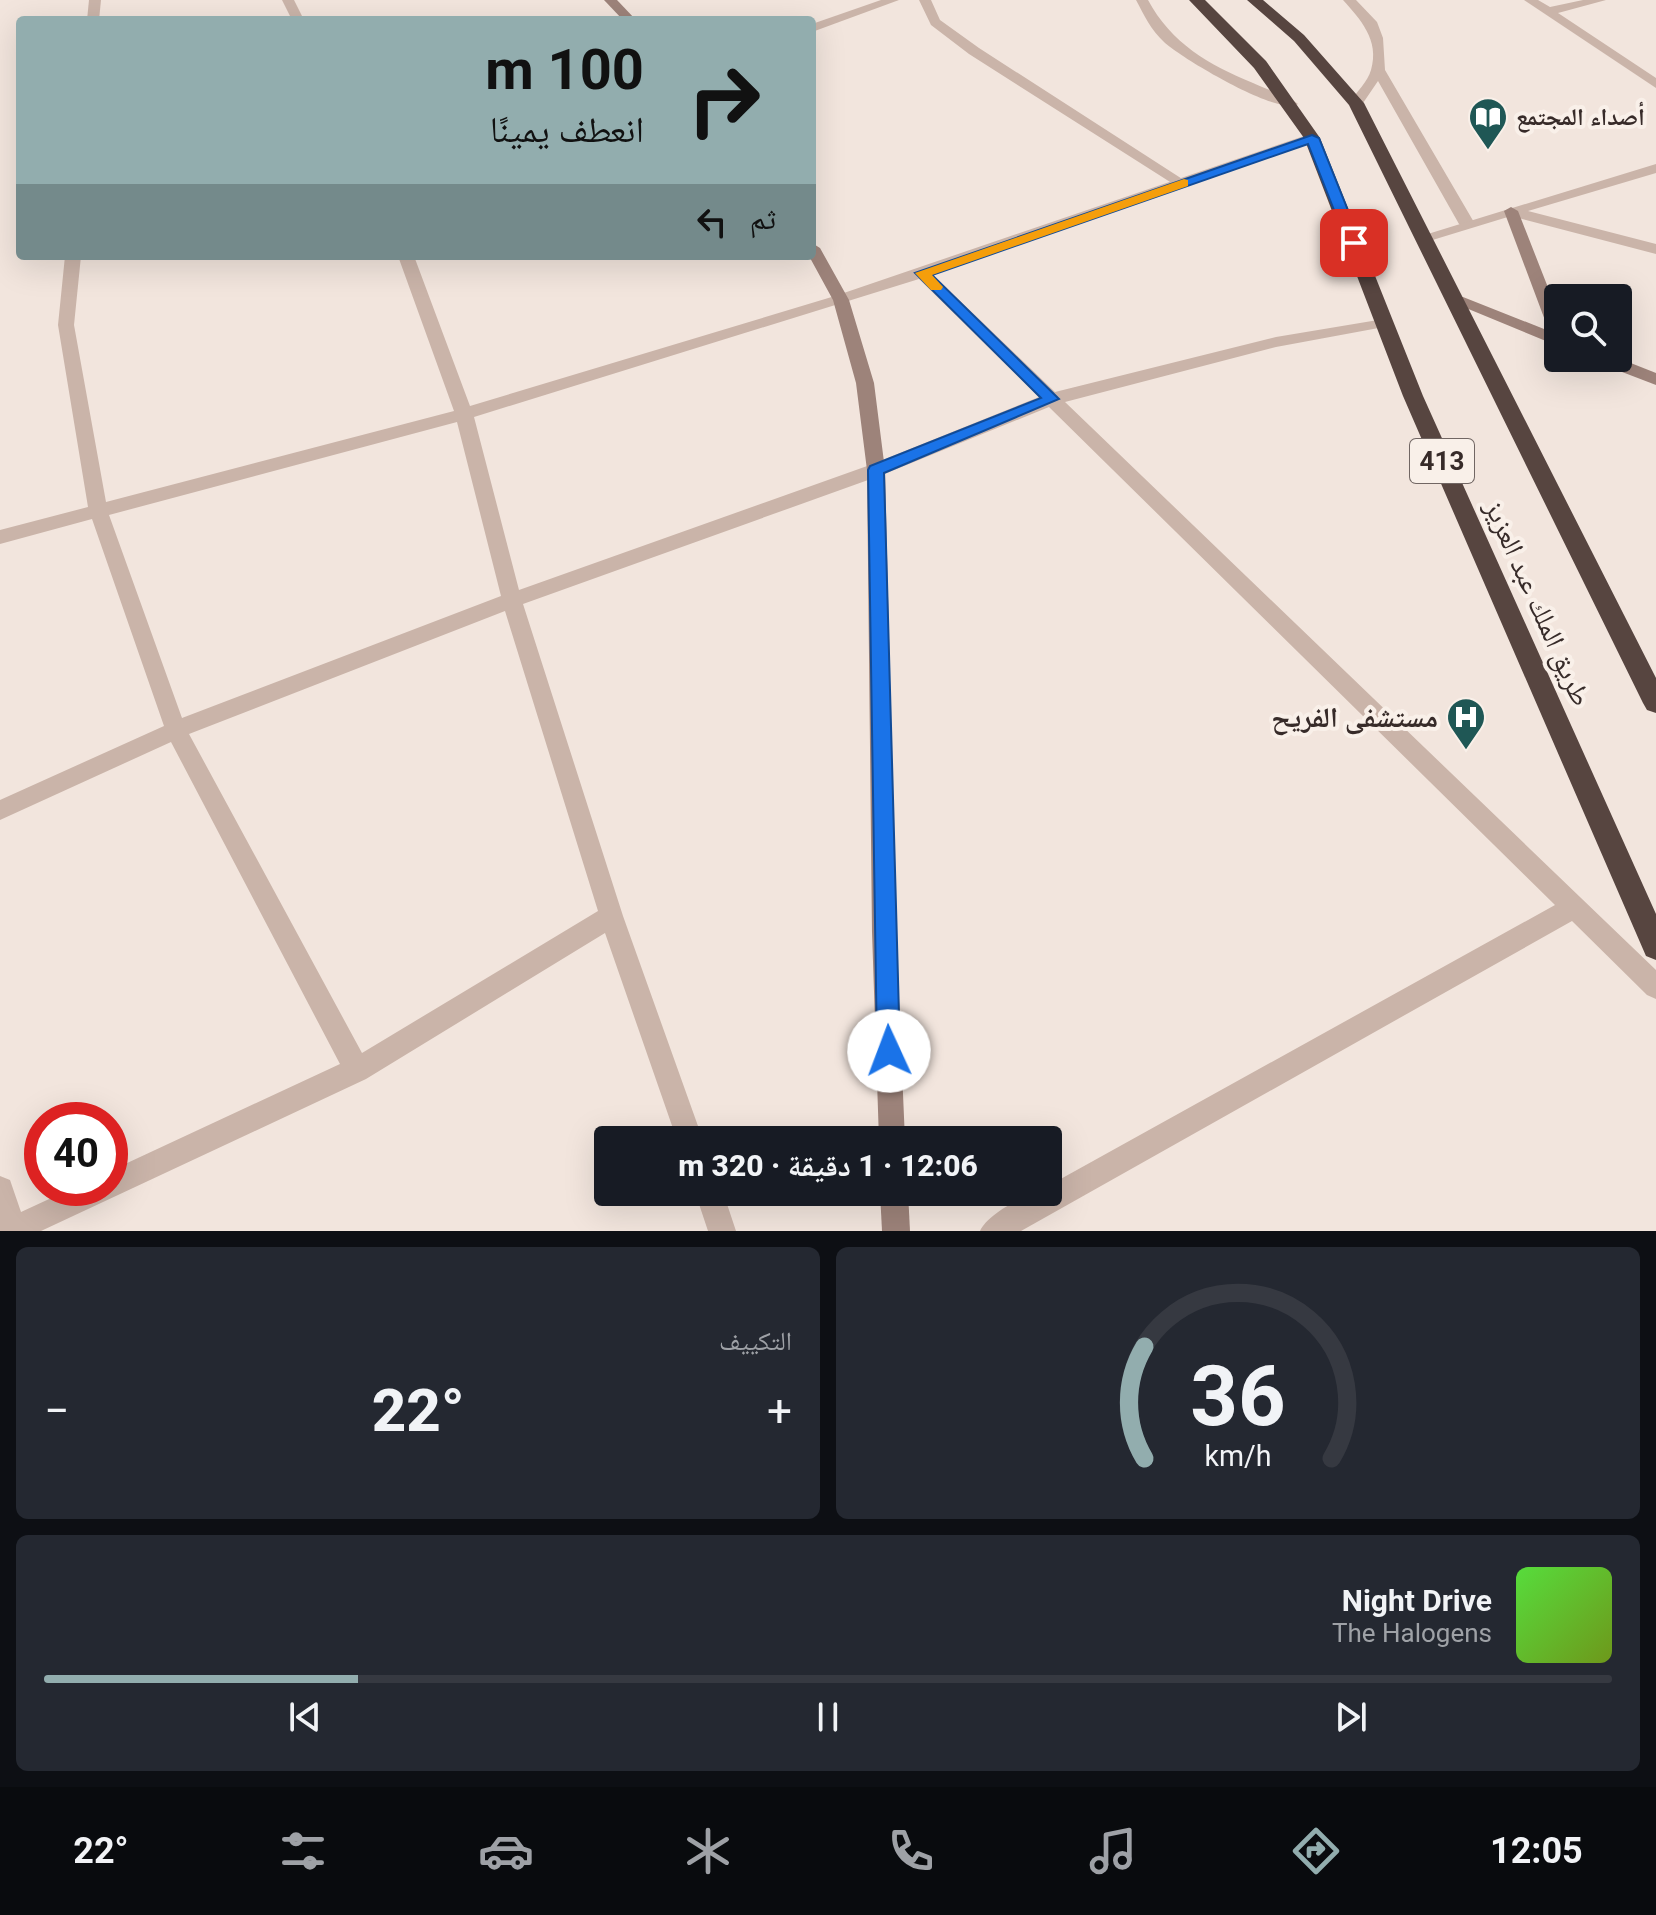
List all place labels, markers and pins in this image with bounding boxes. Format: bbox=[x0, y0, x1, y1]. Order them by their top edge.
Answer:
library icon: أصداء المجتمع bbox=[1467, 96, 1509, 151]
place label: أصداء المجتمع bbox=[1516, 101, 1645, 133]
pin bbox=[1320, 209, 1388, 277]
hospital icon: مستشفى الفريح bbox=[1445, 696, 1487, 751]
place label: مستشفى الفريح bbox=[1271, 701, 1438, 736]

